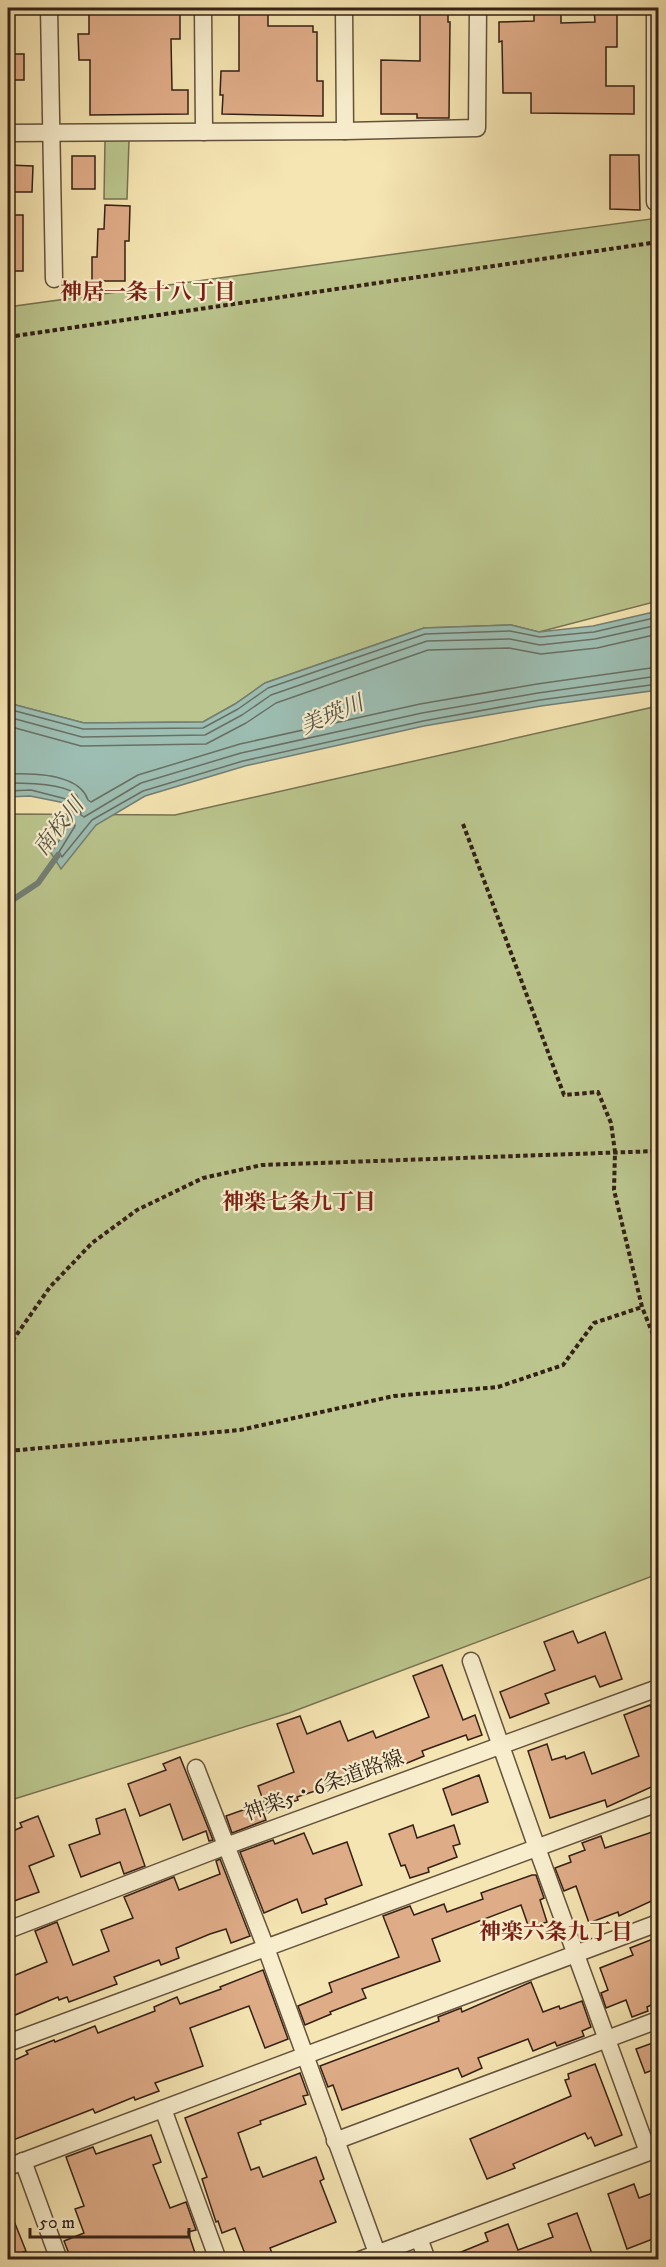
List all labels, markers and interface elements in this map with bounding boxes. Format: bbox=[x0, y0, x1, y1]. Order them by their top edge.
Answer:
district label: 神居一条十八丁目 bbox=[60, 279, 236, 306]
water label: 美瑛川 bbox=[296, 689, 369, 740]
water label: 南校川 bbox=[28, 791, 91, 861]
district label: 神楽七条九丁目 bbox=[222, 1189, 376, 1216]
street label: 神楽5・6条道路線 bbox=[240, 1745, 408, 1827]
district label: 神楽六条九丁目 bbox=[479, 1919, 633, 1946]
scale bar bbox=[30, 2201, 189, 2239]
text: 50 m bbox=[39, 2212, 75, 2234]

